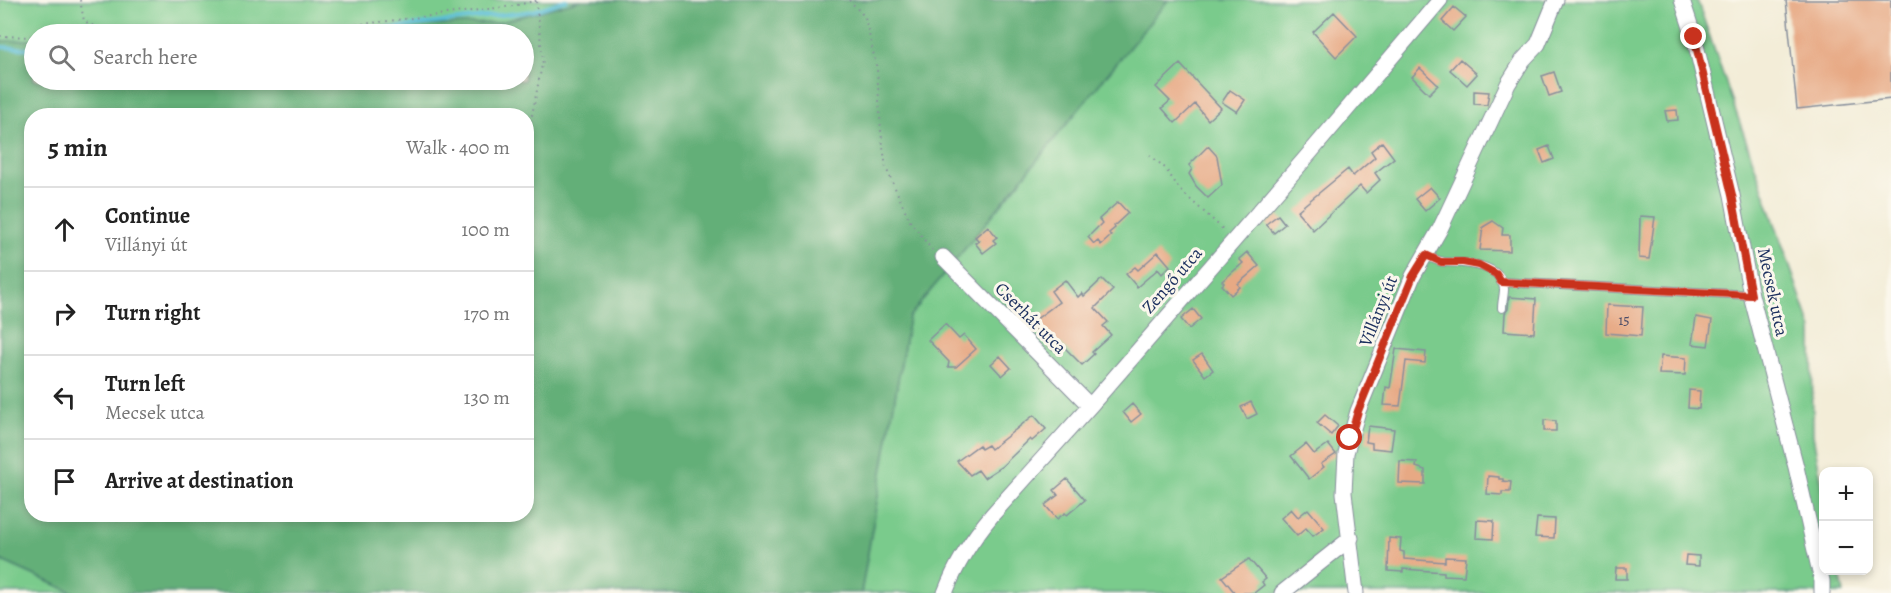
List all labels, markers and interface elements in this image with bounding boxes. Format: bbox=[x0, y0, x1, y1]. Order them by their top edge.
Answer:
route end bbox=[1680, 23, 1706, 49]
search box bbox=[24, 24, 534, 90]
icon: search bbox=[45, 41, 78, 74]
text: Search here bbox=[93, 42, 198, 72]
text: 5 min bbox=[48, 130, 108, 165]
text: Walk · 400 m bbox=[406, 134, 510, 161]
text: Continue bbox=[105, 201, 190, 231]
icon: ahead bbox=[48, 213, 81, 246]
text: 100 m bbox=[461, 216, 510, 243]
text: Villányi út bbox=[105, 231, 188, 258]
street label: Zengő utca bbox=[1136, 241, 1208, 318]
street label: Mecsek utca bbox=[1752, 246, 1794, 339]
street label: Villányi út bbox=[1353, 272, 1403, 351]
street label: Cserhát utca bbox=[990, 277, 1073, 360]
icon: right bbox=[48, 297, 81, 330]
text: Turn right bbox=[105, 298, 201, 328]
text: 170 m bbox=[464, 300, 510, 327]
house number: 15 bbox=[1618, 310, 1630, 330]
text: Turn left bbox=[105, 369, 185, 399]
icon: left bbox=[48, 381, 81, 414]
text: 130 m bbox=[464, 384, 510, 411]
text: Mecsek utca bbox=[105, 399, 205, 426]
route start bbox=[1336, 424, 1362, 450]
icon: arrive bbox=[48, 465, 81, 498]
text: Arrive at destination bbox=[105, 466, 294, 496]
map controls bbox=[1819, 467, 1873, 575]
button: + bbox=[1819, 467, 1873, 521]
button: − bbox=[1819, 521, 1873, 575]

